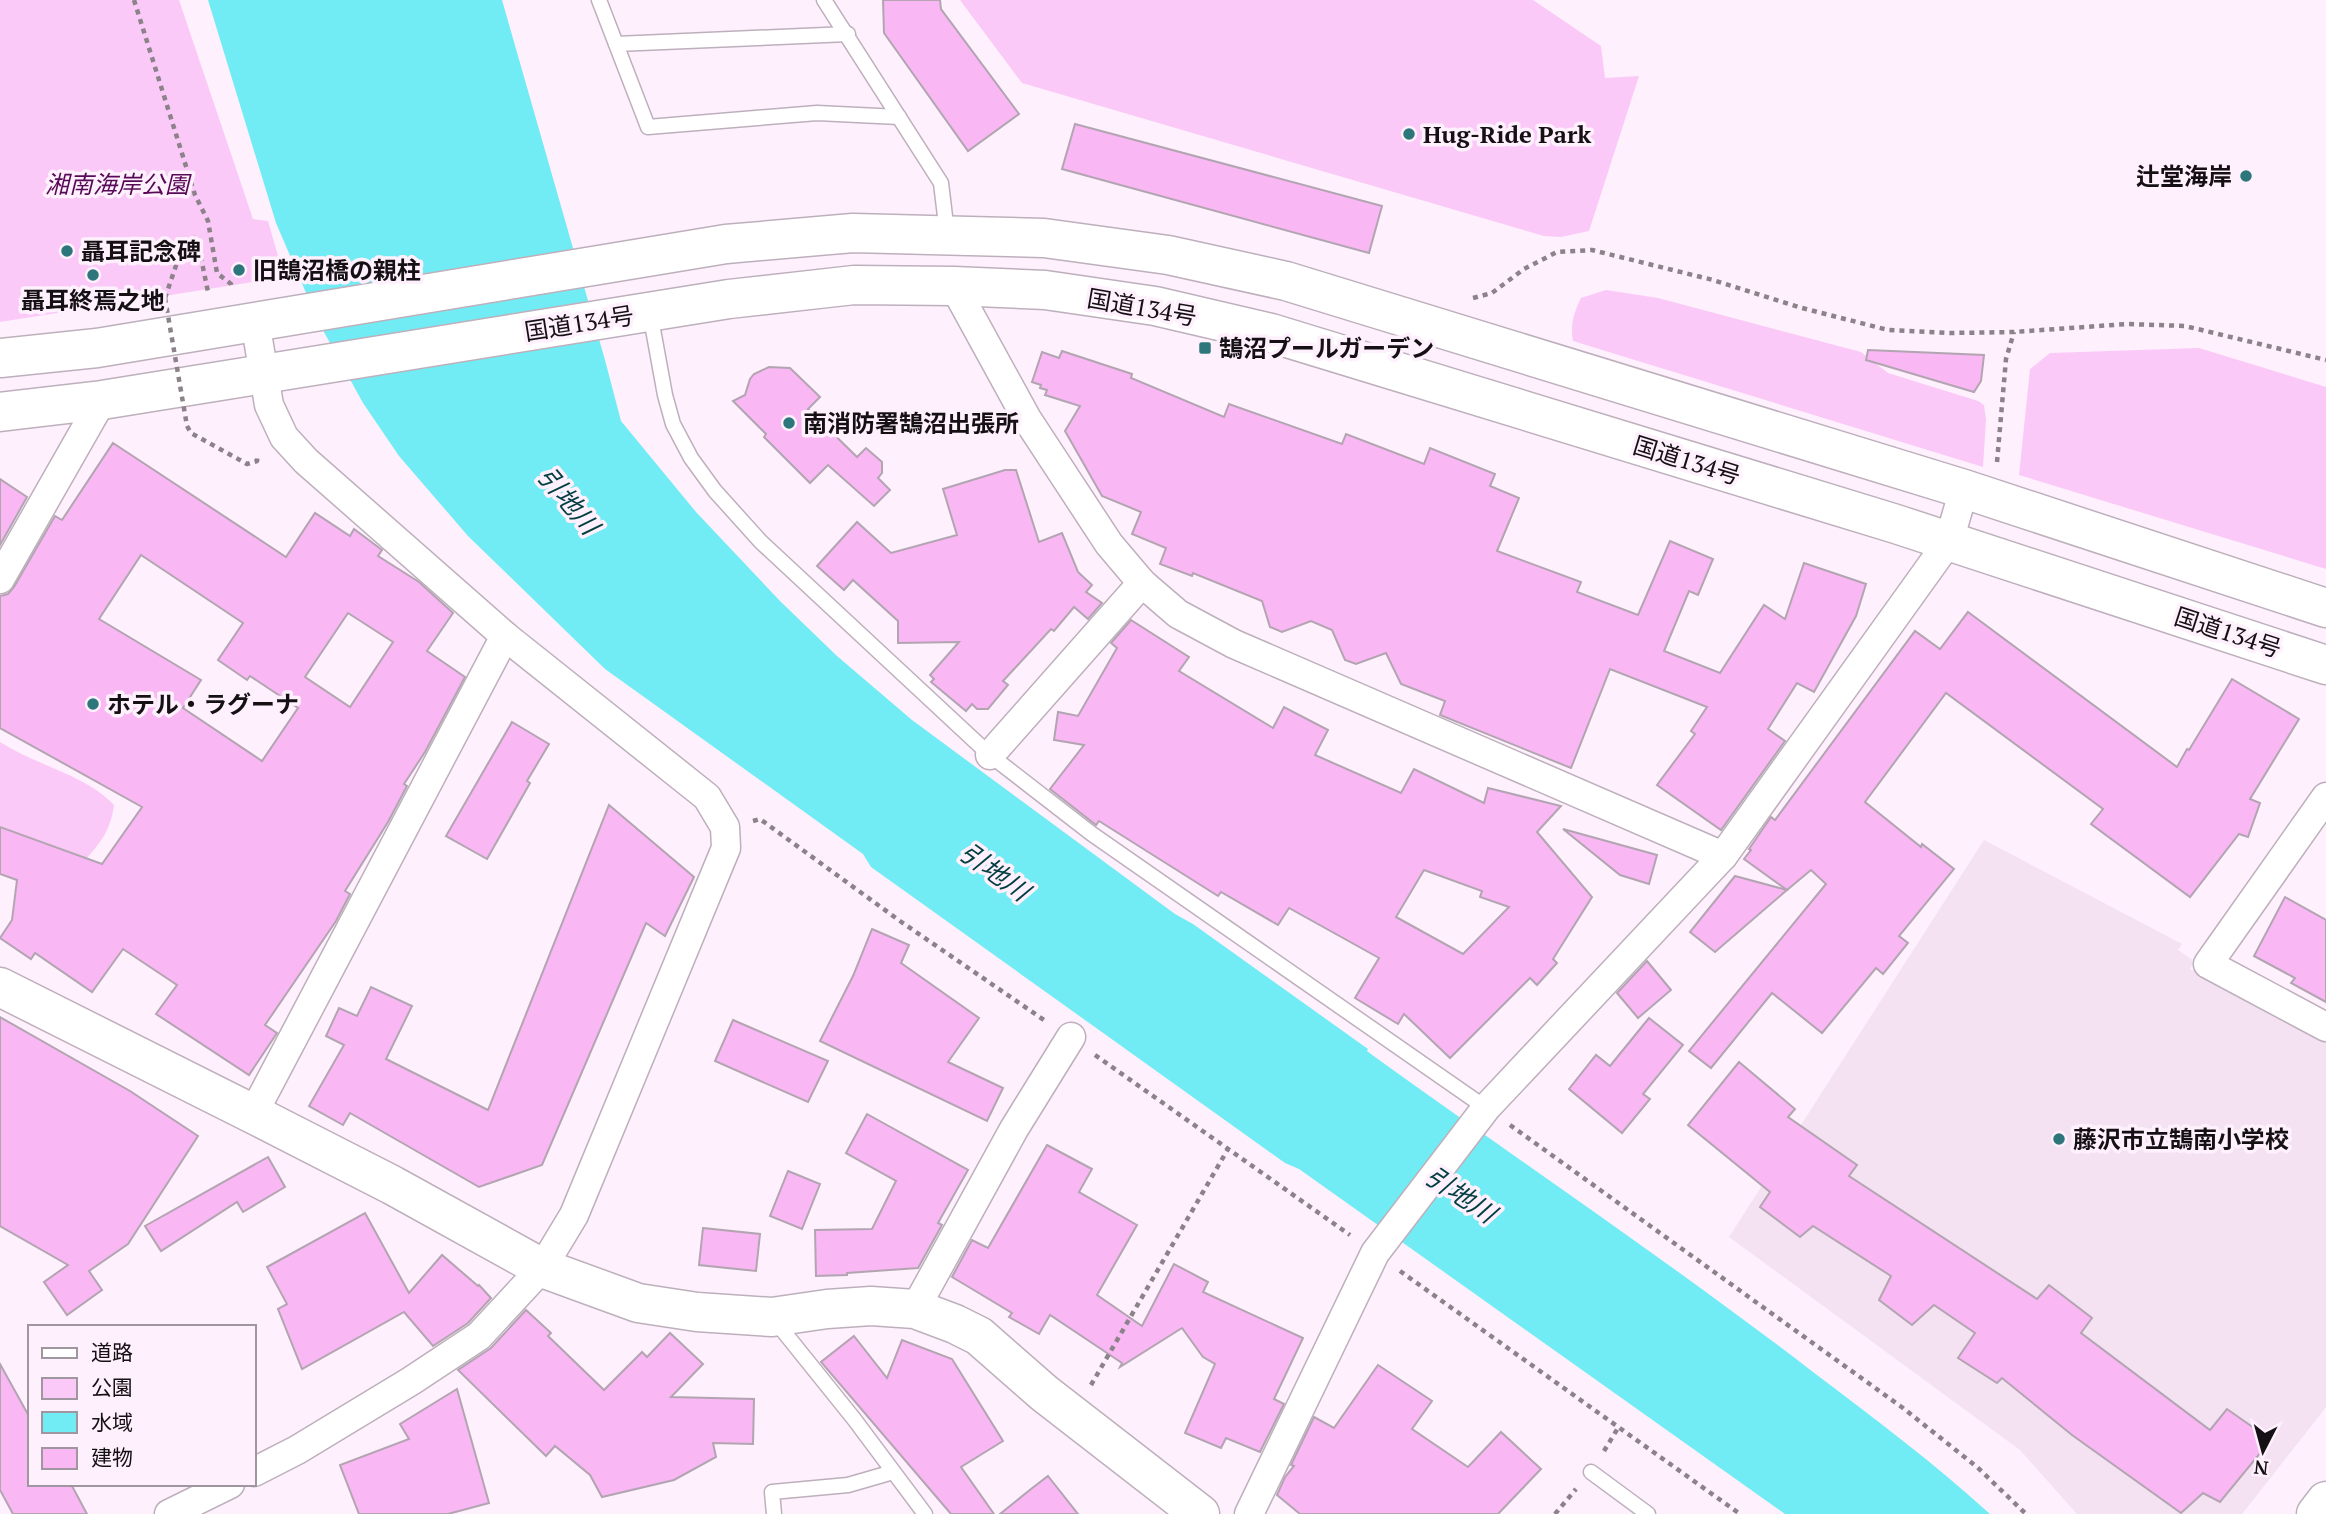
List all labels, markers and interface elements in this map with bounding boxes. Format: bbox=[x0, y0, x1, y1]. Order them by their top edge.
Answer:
place label: Hug-Ride Park bbox=[1423, 118, 1591, 150]
marker: Hug-Ride Park bbox=[1401, 126, 1417, 142]
place label: 辻堂海岸 bbox=[2136, 160, 2232, 192]
park label: 湘南海岸公園 bbox=[45, 168, 192, 200]
marker: 辻堂海岸 bbox=[2238, 168, 2254, 184]
place label: 聶耳記念碑 bbox=[81, 235, 201, 267]
marker: 聶耳記念碑 bbox=[59, 243, 75, 259]
place label: 旧鵠沼橋の親柱 bbox=[253, 254, 421, 286]
marker: 旧鵠沼橋の親柱 bbox=[231, 262, 247, 278]
marker: 聶耳終焉之地 bbox=[85, 267, 101, 283]
street label: 国道134号 bbox=[1085, 282, 1199, 332]
place label: 聶耳終焉之地 bbox=[21, 284, 165, 316]
street label: 国道134号 bbox=[522, 299, 636, 347]
place label: 鵠沼プールガーデン bbox=[1219, 332, 1434, 364]
marker: 鵠沼プールガーデン bbox=[1197, 340, 1213, 356]
place label: 南消防署鵠沼出張所 bbox=[803, 407, 1019, 439]
marker: 南消防署鵠沼出張所 bbox=[781, 415, 797, 431]
street label: 国道134号 bbox=[1630, 429, 1744, 491]
water label: 引地川 bbox=[531, 459, 609, 543]
street label: 国道134号 bbox=[2171, 600, 2285, 664]
place label: ホテル・ラグーナ bbox=[107, 688, 299, 720]
marker: ホテル・ラグーナ bbox=[85, 696, 101, 712]
water label: 引地川 bbox=[953, 834, 1039, 909]
place label: 藤沢市立鵠南小学校 bbox=[2073, 1123, 2289, 1155]
marker: 藤沢市立鵠南小学校 bbox=[2051, 1131, 2067, 1147]
water label: 引地川 bbox=[1419, 1158, 1505, 1232]
legend bbox=[28, 1325, 256, 1486]
text: 道路 bbox=[91, 1338, 133, 1366]
text: 公園 bbox=[91, 1373, 133, 1401]
text: 水域 bbox=[91, 1408, 133, 1436]
north arrow bbox=[2228, 1416, 2298, 1486]
text: 建物 bbox=[91, 1443, 133, 1471]
text: N bbox=[2252, 1455, 2270, 1482]

